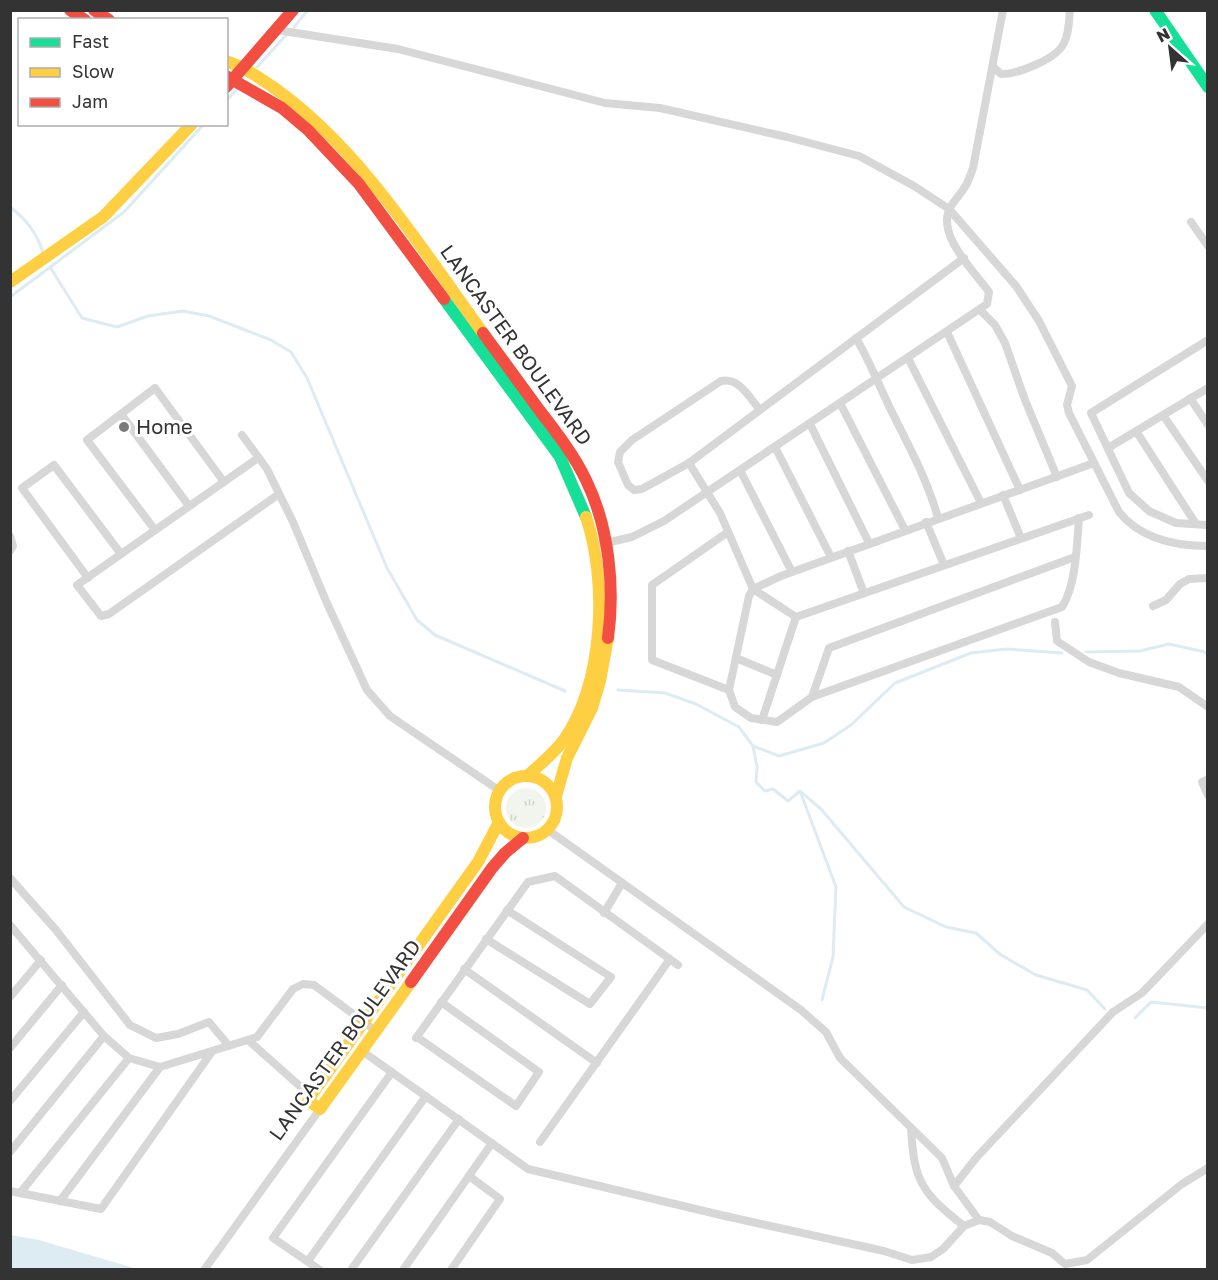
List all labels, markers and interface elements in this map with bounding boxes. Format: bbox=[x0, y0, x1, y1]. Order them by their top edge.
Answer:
legend bbox=[18, 18, 228, 126]
north arrow bbox=[1140, 18, 1200, 78]
text: N bbox=[1153, 23, 1173, 46]
text: Fast bbox=[72, 30, 109, 52]
text: Slow bbox=[72, 60, 115, 82]
text: Jam bbox=[72, 90, 108, 112]
street label: LANCASTER BOULEVARD bbox=[436, 240, 598, 449]
place label: Home bbox=[136, 414, 193, 438]
marker: Home bbox=[117, 420, 131, 434]
street label: LANCASTER BOULEVARD bbox=[263, 935, 425, 1144]

